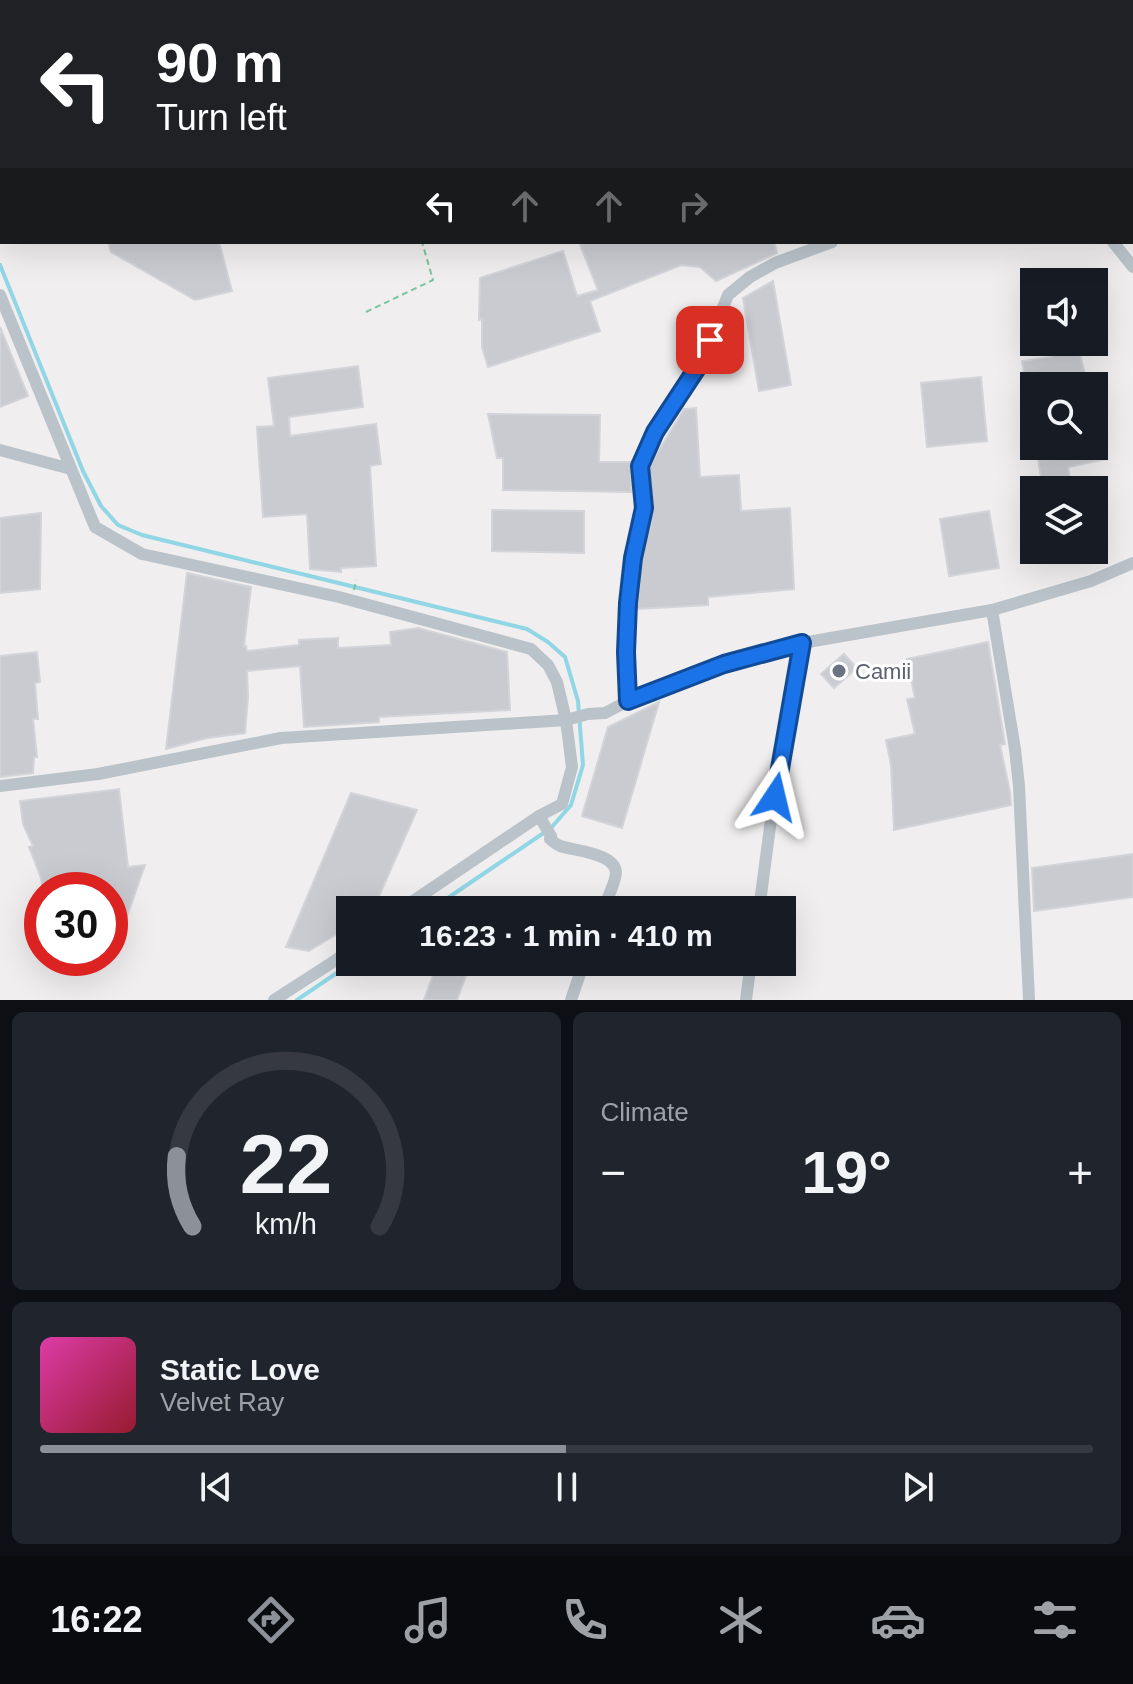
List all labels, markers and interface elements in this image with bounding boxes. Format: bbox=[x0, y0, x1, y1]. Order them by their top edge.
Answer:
text: 90 m bbox=[156, 31, 284, 94]
icon: left bbox=[24, 32, 128, 136]
text: Turn left bbox=[156, 97, 287, 138]
icon: left bbox=[419, 184, 463, 228]
icon: ahead bbox=[503, 184, 547, 228]
icon: ahead bbox=[587, 184, 631, 228]
icon: right bbox=[671, 184, 715, 228]
map controls bbox=[1020, 268, 1108, 564]
button: sound bbox=[1020, 268, 1108, 356]
pin bbox=[676, 306, 744, 374]
icon: arrive bbox=[688, 318, 732, 362]
button: search bbox=[1020, 372, 1108, 460]
button: layers bbox=[1020, 476, 1108, 564]
place label: Camii bbox=[855, 659, 911, 684]
marker: Camii bbox=[830, 662, 848, 680]
position arrow bbox=[733, 755, 817, 839]
speed limit sign: 30 bbox=[24, 872, 128, 976]
text: 16:23 · 1 min · 410 m bbox=[419, 919, 713, 952]
text: Climate bbox=[601, 1097, 689, 1127]
text: 22 bbox=[240, 1118, 333, 1211]
text: 19° bbox=[801, 1139, 892, 1206]
text: − bbox=[601, 1148, 626, 1197]
text: + bbox=[1067, 1148, 1093, 1197]
text: km/h bbox=[255, 1208, 317, 1240]
text: Static Love bbox=[160, 1353, 320, 1386]
text: Velvet Ray bbox=[160, 1387, 284, 1417]
icon: previous bbox=[194, 1465, 238, 1509]
icon: pause bbox=[545, 1465, 589, 1509]
icon: next bbox=[896, 1465, 940, 1509]
icon: directions bbox=[243, 1592, 299, 1648]
icon: music bbox=[400, 1592, 456, 1648]
icon: phone bbox=[557, 1592, 613, 1648]
icon: climate bbox=[713, 1592, 769, 1648]
icon: car bbox=[870, 1592, 926, 1648]
icon: filters bbox=[1027, 1592, 1083, 1648]
text: 16:22 bbox=[50, 1599, 142, 1640]

